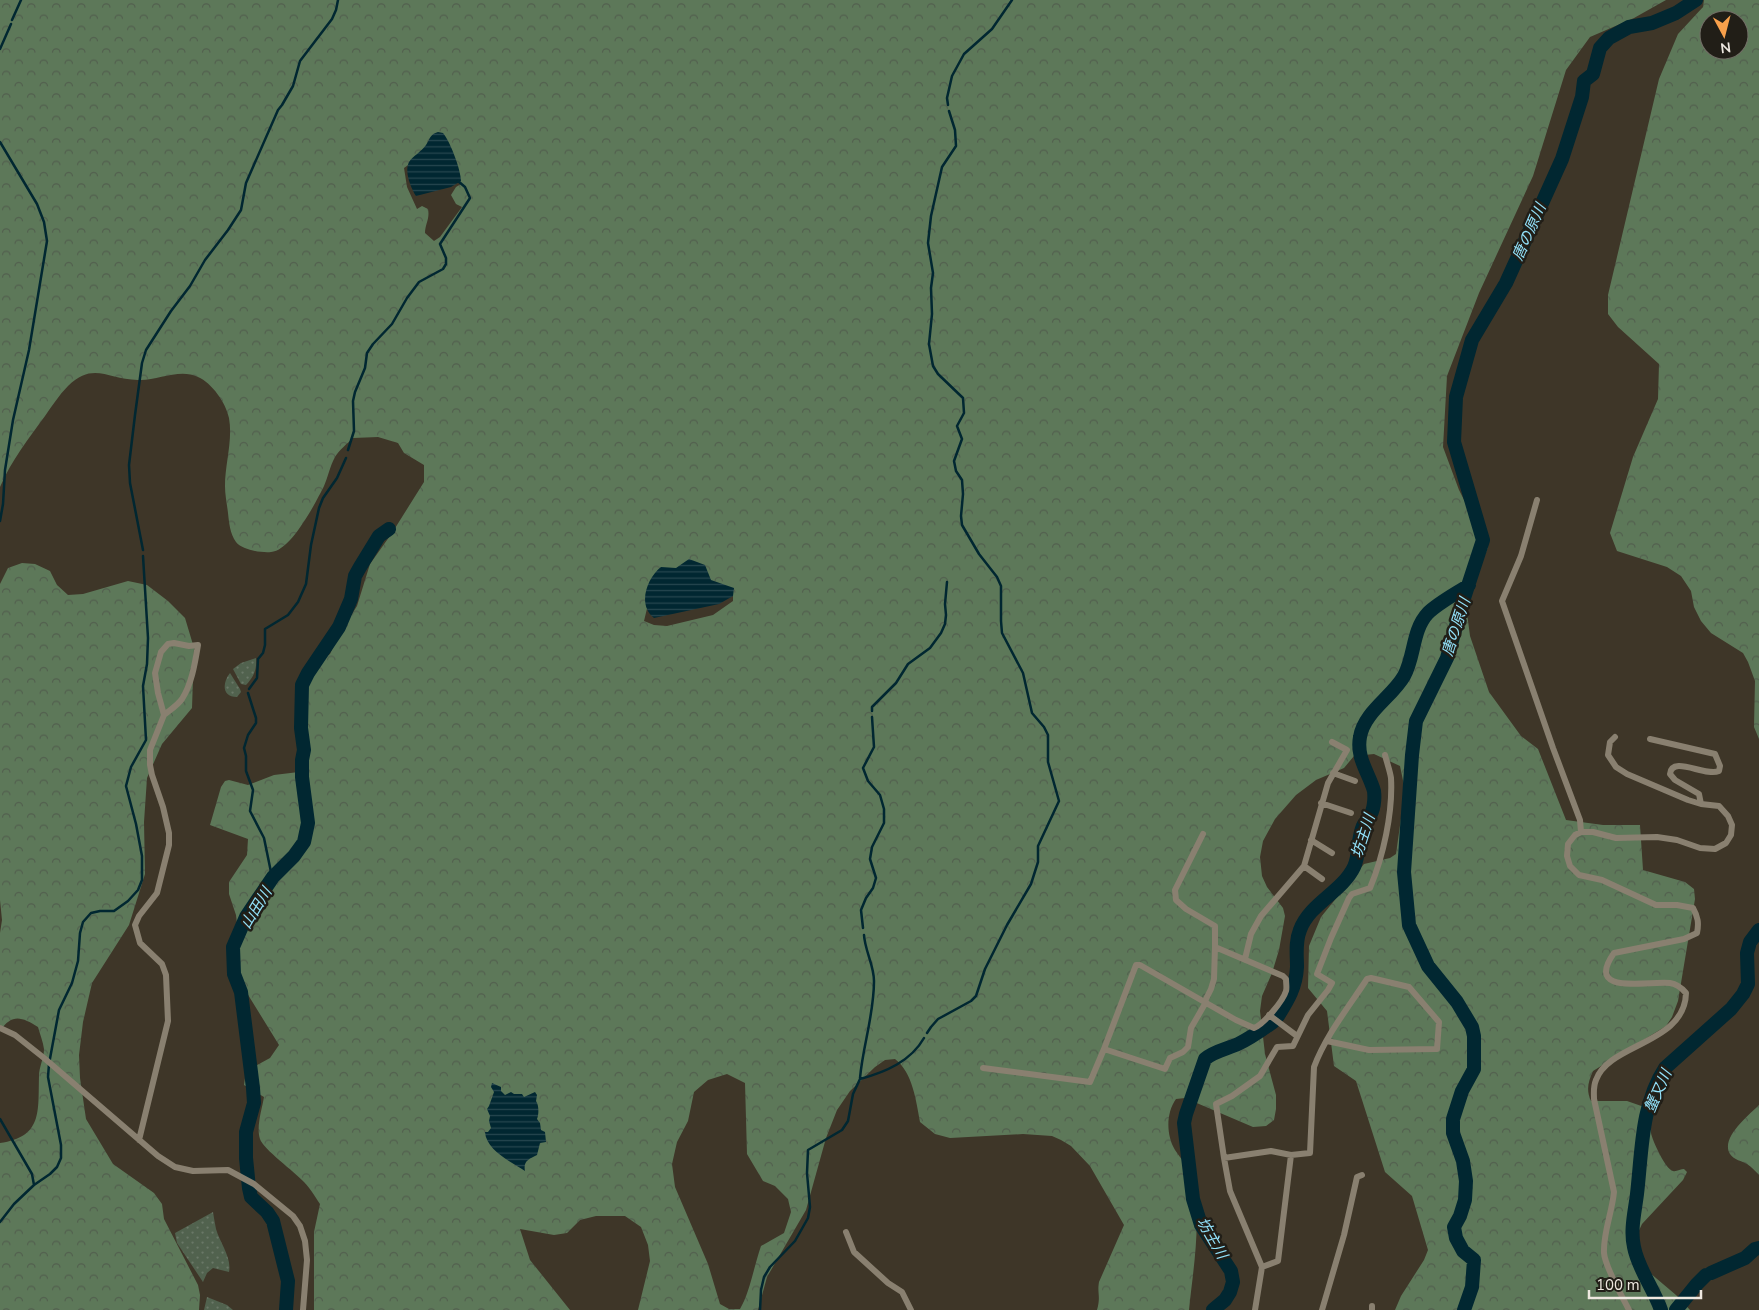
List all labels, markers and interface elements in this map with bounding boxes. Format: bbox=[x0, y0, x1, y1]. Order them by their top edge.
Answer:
north arrow bbox=[1699, 10, 1749, 60]
text: N bbox=[1719, 37, 1732, 57]
water label: 唐の原川 bbox=[1508, 199, 1551, 263]
water label: 唐の原川 bbox=[1437, 593, 1475, 659]
water label: 坊主川 bbox=[1347, 810, 1380, 860]
water label: 山田川 bbox=[236, 882, 277, 932]
water label: 蟹又川 bbox=[1640, 1065, 1677, 1116]
water label: 坊主川 bbox=[1192, 1214, 1233, 1264]
scale bar bbox=[1589, 1268, 1702, 1300]
text: 100 m bbox=[1596, 1275, 1640, 1295]

